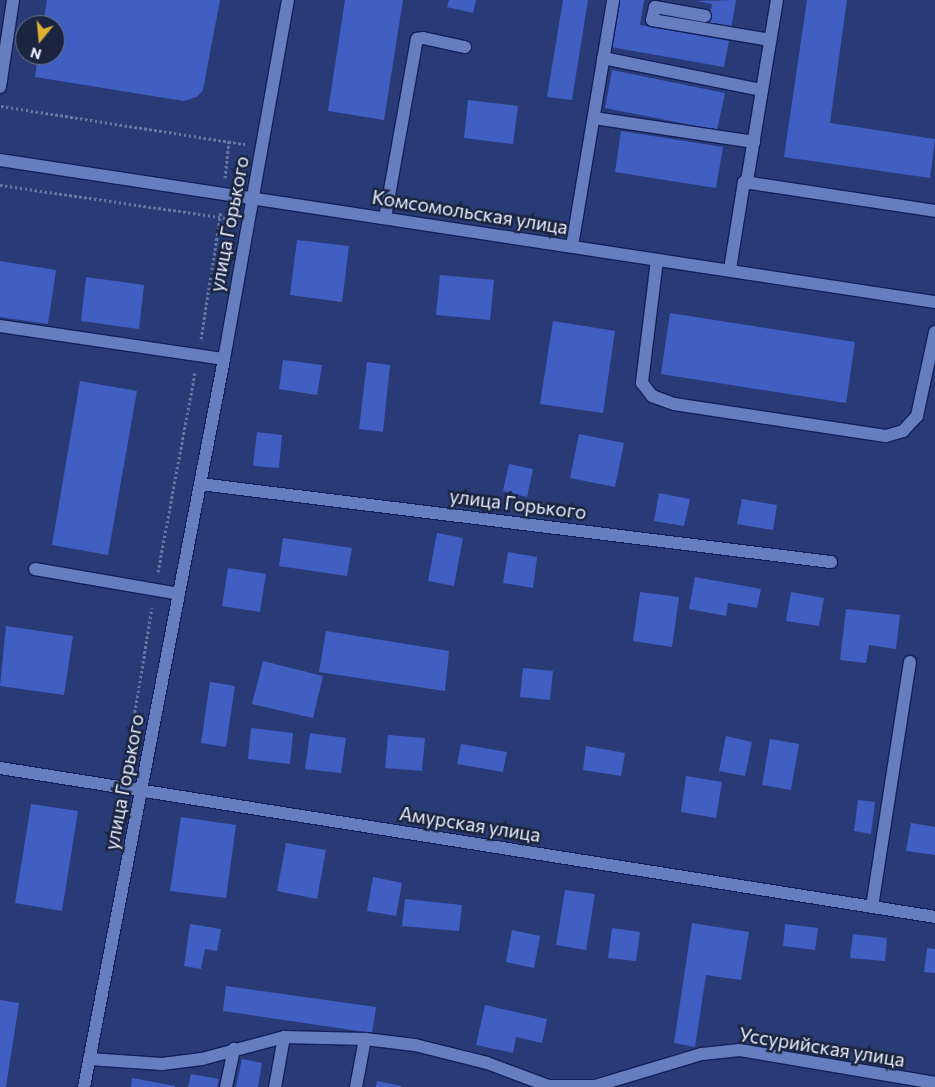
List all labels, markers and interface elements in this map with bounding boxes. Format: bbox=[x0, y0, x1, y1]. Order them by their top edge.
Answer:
north arrow bbox=[15, 15, 65, 65]
text: N bbox=[28, 44, 43, 64]
street label: улица Горького bbox=[205, 154, 253, 294]
street label: Комсомольская улица bbox=[370, 185, 570, 239]
street label: улица Горького bbox=[448, 484, 588, 524]
street label: улица Горького bbox=[100, 712, 148, 852]
street label: Амурская улица bbox=[398, 802, 542, 846]
street label: Уссурийская улица bbox=[737, 1023, 907, 1071]

